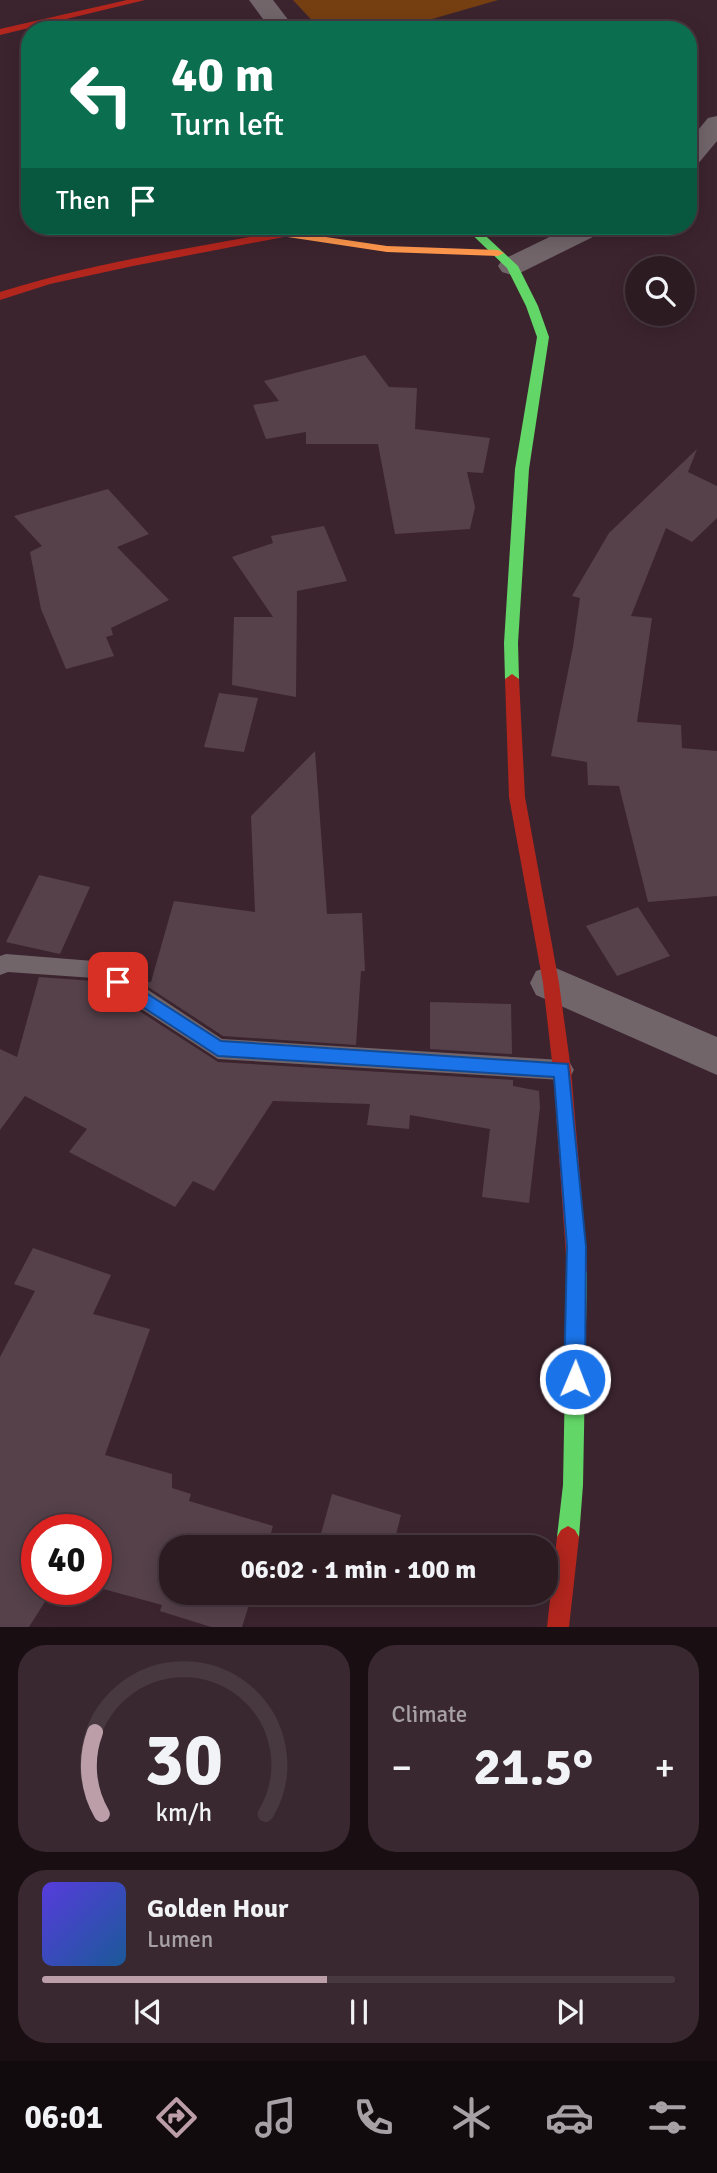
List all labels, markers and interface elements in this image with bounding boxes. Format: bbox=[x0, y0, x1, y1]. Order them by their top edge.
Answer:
text: 40 m bbox=[171, 45, 274, 105]
icon: left bbox=[56, 49, 147, 140]
text: Turn left bbox=[171, 105, 284, 144]
icon: arrive bbox=[124, 182, 162, 220]
text: Then bbox=[56, 185, 110, 217]
map controls bbox=[625, 256, 695, 326]
button: search bbox=[625, 256, 695, 326]
pin bbox=[88, 952, 148, 1012]
icon: arrive bbox=[99, 963, 137, 1001]
position arrow bbox=[538, 1342, 612, 1416]
speed limit sign: 40 bbox=[21, 1514, 112, 1605]
text: 06:02 · 1 min · 100 m bbox=[241, 1554, 476, 1586]
text: Climate bbox=[392, 1700, 467, 1729]
text: 30 bbox=[144, 1717, 223, 1806]
text: 21.5° bbox=[473, 1735, 593, 1799]
text: − bbox=[392, 1744, 412, 1791]
text: + bbox=[654, 1744, 675, 1791]
text: km/h bbox=[155, 1797, 212, 1828]
text: Golden Hour bbox=[147, 1893, 288, 1925]
text: Lumen bbox=[147, 1925, 213, 1954]
icon: previous bbox=[129, 1993, 167, 2031]
icon: pause bbox=[340, 1993, 378, 2031]
icon: next bbox=[551, 1993, 589, 2031]
icon: directions bbox=[152, 2093, 201, 2142]
icon: music bbox=[251, 2093, 300, 2142]
icon: phone bbox=[349, 2093, 398, 2142]
icon: climate bbox=[447, 2093, 496, 2142]
icon: car bbox=[545, 2093, 594, 2142]
icon: filters bbox=[643, 2093, 692, 2142]
text: 06:01 bbox=[25, 2098, 103, 2137]

